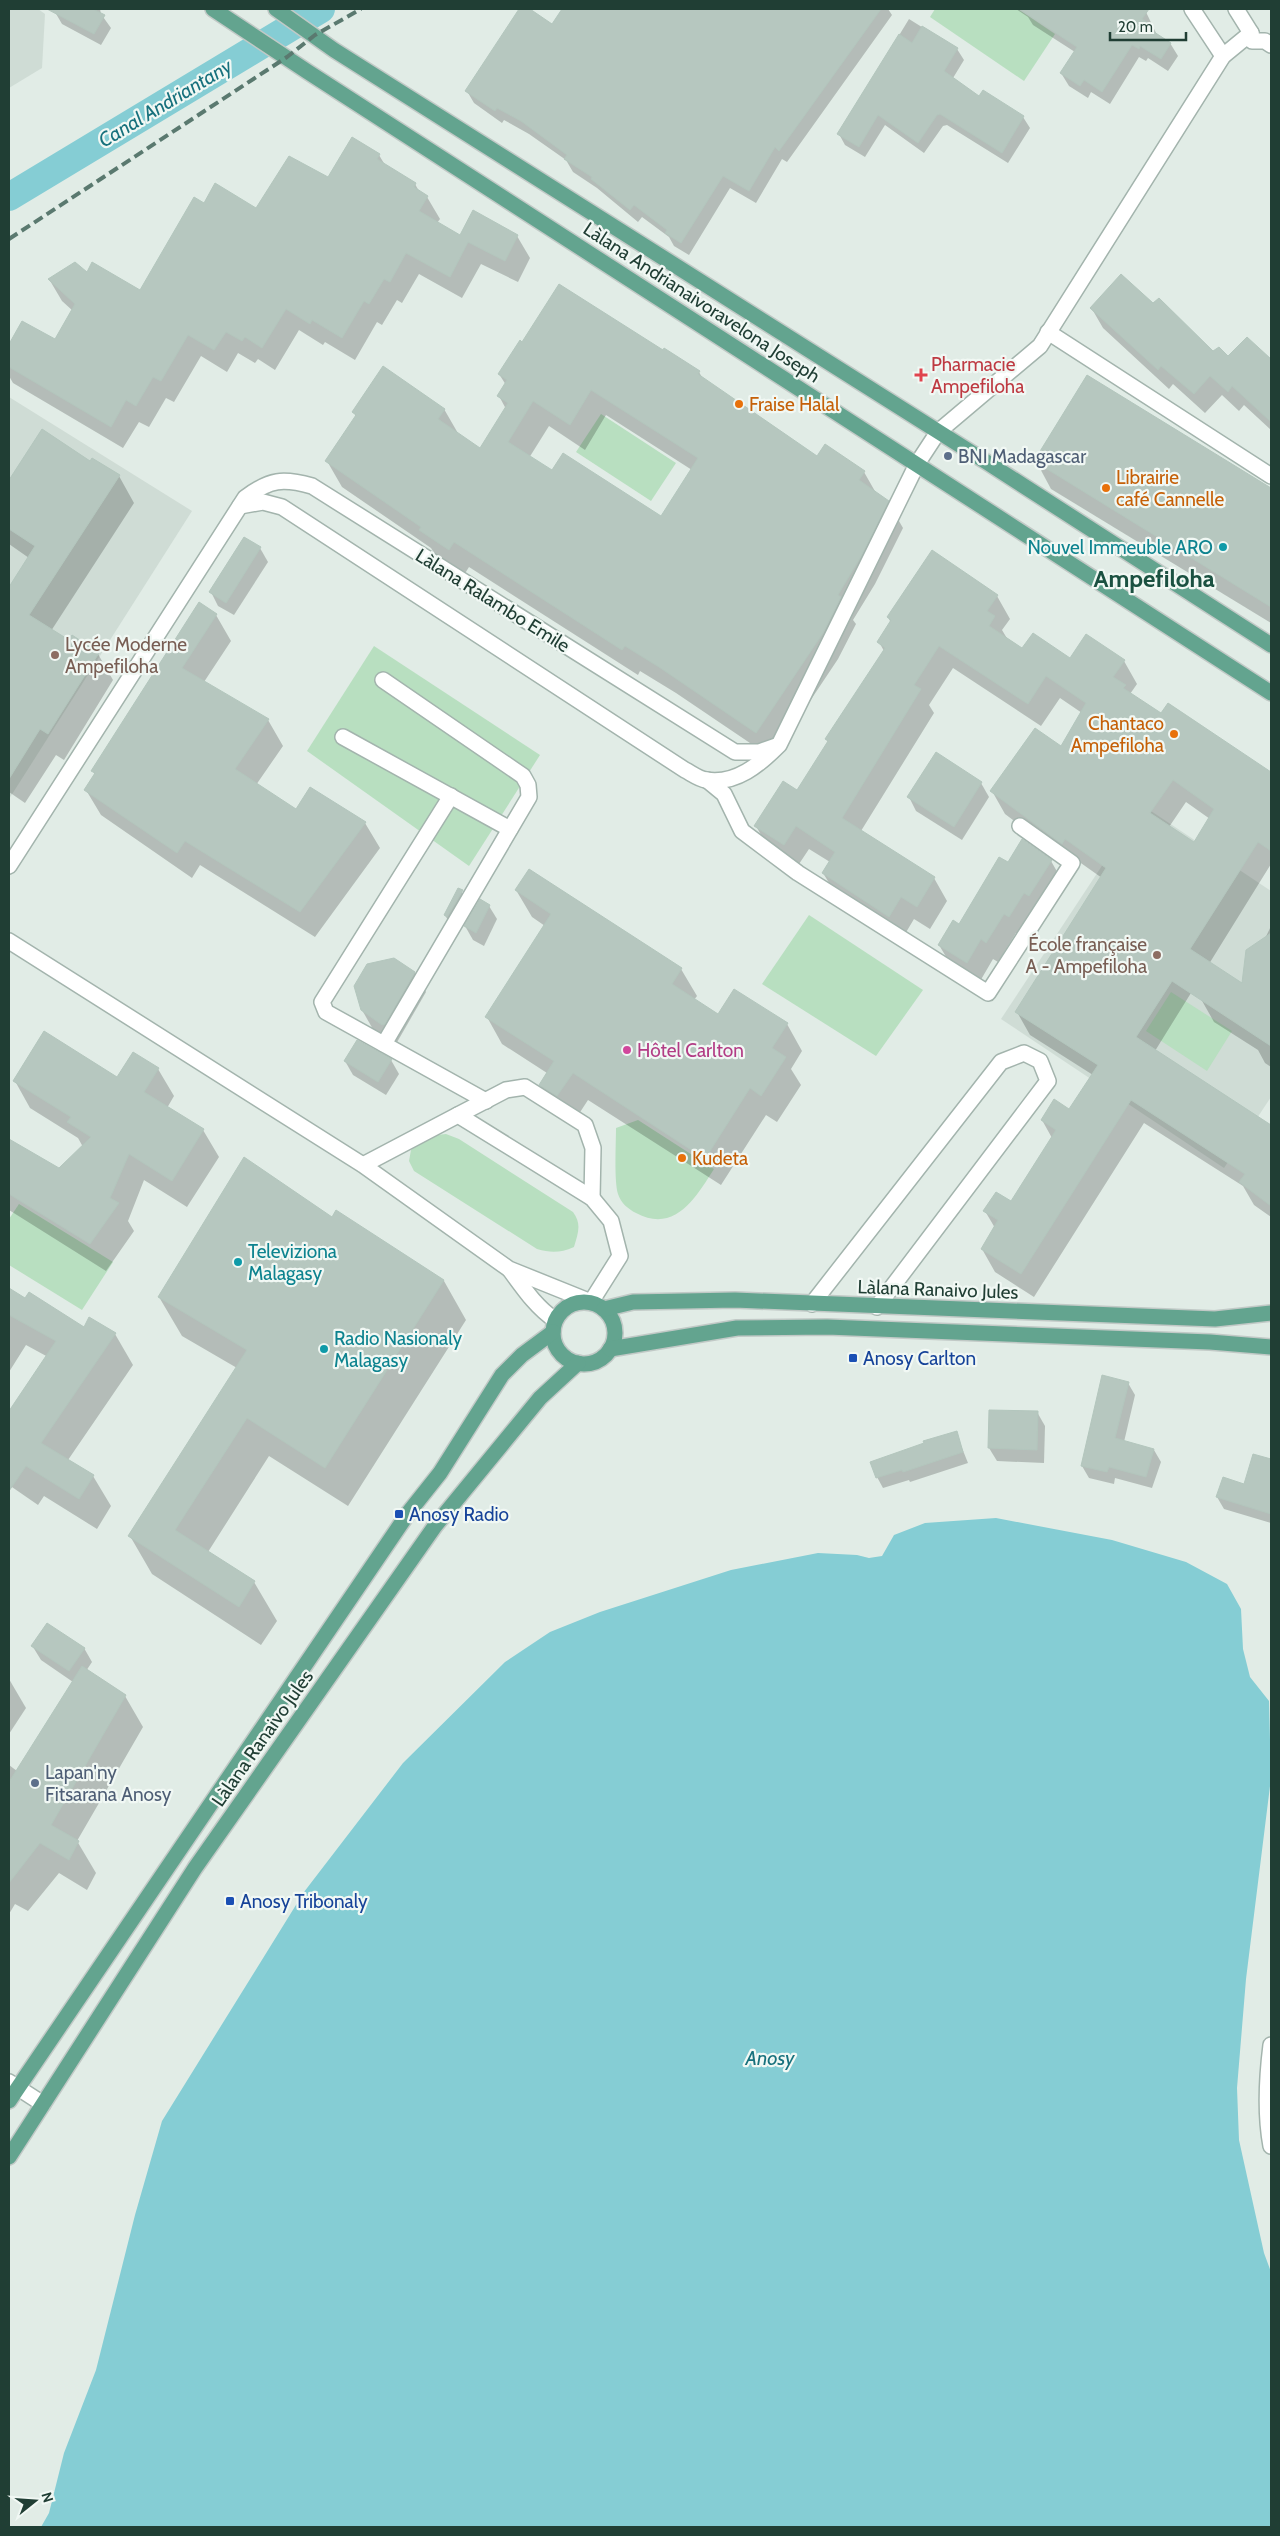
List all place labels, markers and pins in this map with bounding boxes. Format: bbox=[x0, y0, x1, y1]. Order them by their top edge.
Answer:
place label: Pharmacie Ampefiloha bbox=[931, 353, 1024, 398]
marker: Pharmacie Ampefiloha bbox=[915, 369, 927, 381]
place label: Fraise Halal bbox=[749, 393, 840, 416]
marker: Fraise Halal bbox=[733, 398, 745, 410]
place label: BNI Madagascar bbox=[958, 445, 1086, 468]
marker: BNI Madagascar bbox=[942, 450, 954, 462]
place label: Librairie café Cannelle bbox=[1116, 466, 1224, 511]
marker: Librairie café Cannelle bbox=[1100, 482, 1112, 494]
place label: Nouvel Immeuble ARO bbox=[1027, 536, 1213, 559]
marker: Nouvel Immeuble ARO bbox=[1217, 541, 1229, 553]
place label: Lycée Moderne Ampefiloha bbox=[65, 633, 187, 678]
marker: Lycée Moderne Ampefiloha bbox=[49, 649, 61, 661]
place label: Chantaco Ampefiloha bbox=[1071, 712, 1164, 757]
marker: Chantaco Ampefiloha bbox=[1168, 728, 1180, 740]
place label: École française A - Ampefiloha bbox=[1025, 932, 1147, 978]
marker: École française A - Ampefiloha bbox=[1151, 949, 1163, 961]
place label: Hôtel Carlton bbox=[637, 1039, 744, 1062]
marker: Hôtel Carlton bbox=[621, 1044, 633, 1056]
place label: Kudeta bbox=[692, 1147, 748, 1170]
marker: Kudeta bbox=[676, 1152, 688, 1164]
place label: Televiziona Malagasy bbox=[248, 1240, 337, 1285]
marker: Televiziona Malagasy bbox=[232, 1256, 244, 1268]
place label: Radio Nasionaly Malagasy bbox=[334, 1327, 463, 1372]
marker: Radio Nasionaly Malagasy bbox=[318, 1343, 330, 1355]
place label: Anosy Carlton bbox=[863, 1347, 976, 1370]
marker: Anosy Carlton bbox=[847, 1352, 859, 1364]
place label: Anosy Radio bbox=[409, 1503, 509, 1526]
marker: Anosy Radio bbox=[393, 1508, 405, 1520]
place label: Lapan'ny Fitsarana Anosy bbox=[45, 1761, 172, 1806]
marker: Lapan'ny Fitsarana Anosy bbox=[29, 1777, 41, 1789]
place label: Anosy Tribonaly bbox=[240, 1890, 368, 1913]
marker: Anosy Tribonaly bbox=[224, 1895, 236, 1907]

